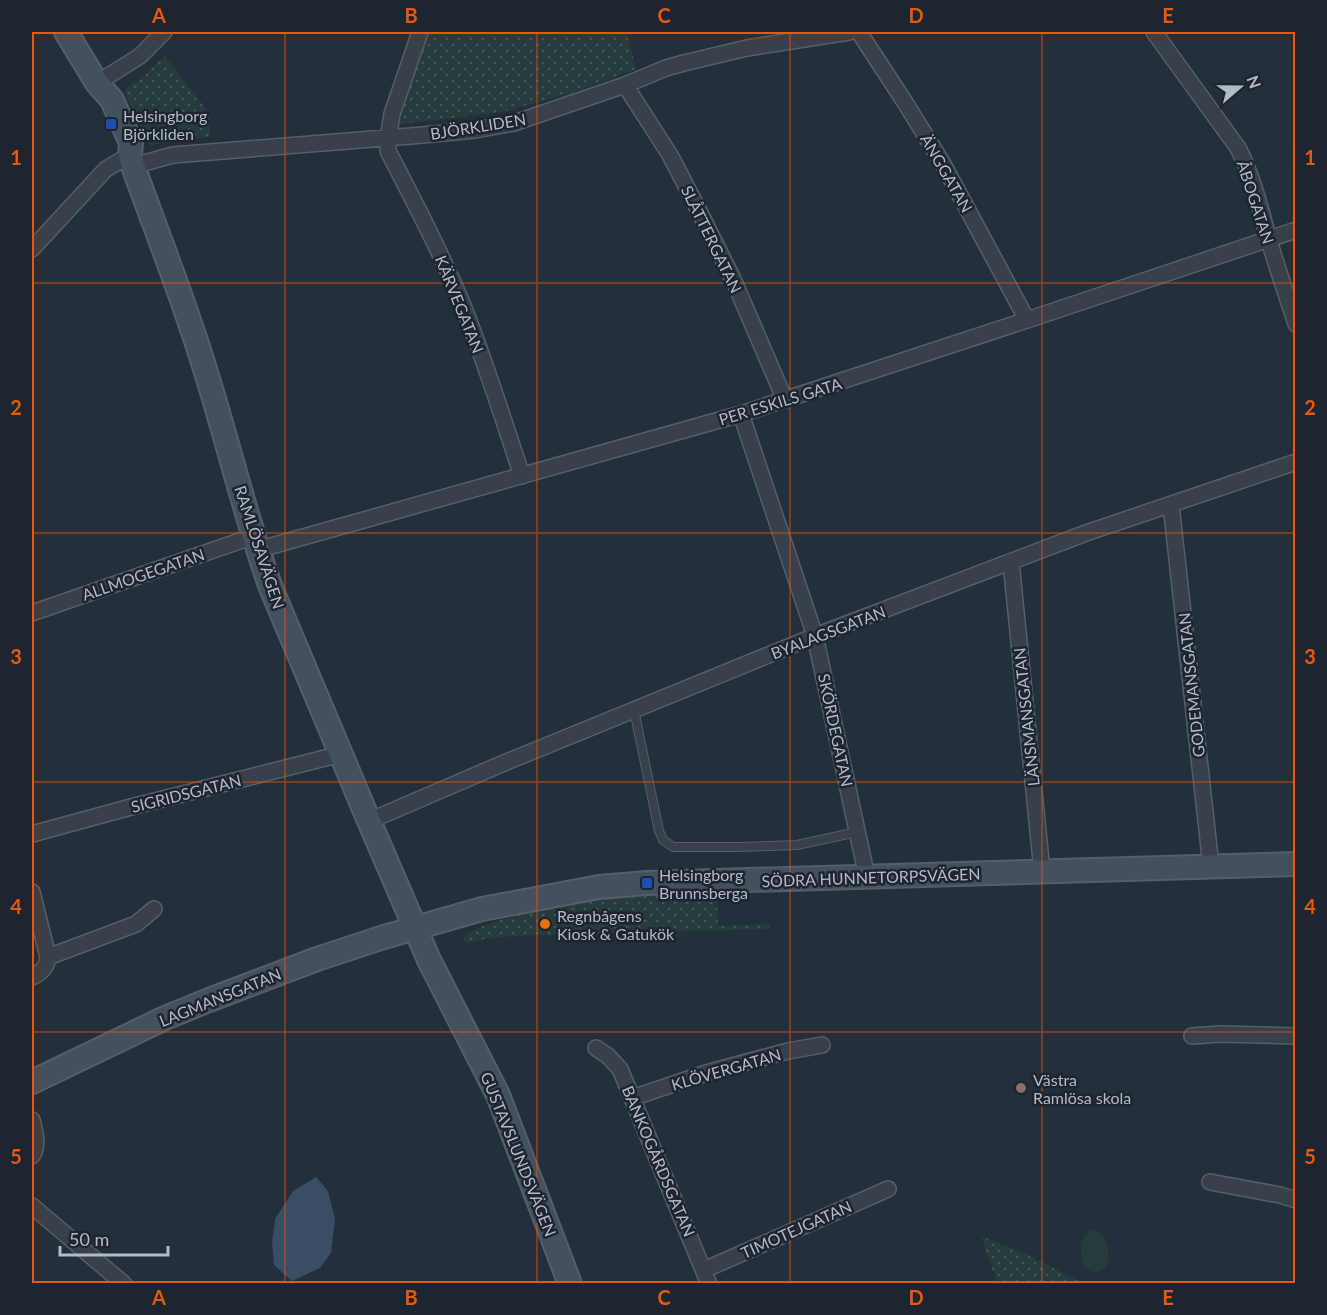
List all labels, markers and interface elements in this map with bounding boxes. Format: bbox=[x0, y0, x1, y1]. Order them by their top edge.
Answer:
text: A bbox=[151, 3, 166, 27]
text: B bbox=[404, 3, 418, 27]
text: C bbox=[657, 3, 671, 27]
text: D bbox=[908, 3, 924, 27]
text: E bbox=[1162, 3, 1174, 27]
north arrow bbox=[1210, 57, 1270, 117]
text: N bbox=[1244, 73, 1266, 91]
place label: Helsingborg Björkliden bbox=[123, 106, 207, 143]
street label: BJÖRKLIDEN bbox=[429, 109, 527, 143]
marker: Helsingborg Björkliden bbox=[104, 117, 118, 131]
street label: ÄNGGATAN bbox=[917, 130, 977, 216]
text: 1 bbox=[10, 145, 22, 169]
text: 1 bbox=[1304, 145, 1316, 169]
street label: ÅBOGATAN bbox=[1234, 158, 1278, 246]
street label: SLÅTTERGATAN bbox=[678, 182, 746, 296]
street label: KÄRVEGATAN bbox=[432, 252, 488, 356]
street label: PER ESKILS GATA bbox=[716, 373, 844, 429]
text: 2 bbox=[10, 395, 22, 419]
text: 2 bbox=[1304, 395, 1316, 419]
street label: RAMLÖSAVÄGEN bbox=[231, 483, 289, 611]
street label: ALLMOGEGATAN bbox=[79, 544, 207, 604]
street label: BYALAGSGATAN bbox=[768, 601, 888, 663]
street label: GODEMANSGATAN bbox=[1174, 612, 1208, 758]
text: 3 bbox=[10, 644, 22, 668]
text: 3 bbox=[1304, 644, 1316, 668]
street label: LÄNSMANSGATAN bbox=[1009, 647, 1043, 787]
street label: SKÖRDEGATAN bbox=[815, 672, 857, 788]
street label: SIGRIDSGATAN bbox=[129, 770, 243, 816]
street label: SÖDRA HUNNETORPSVÄGEN bbox=[761, 864, 981, 890]
place label: Helsingborg Brunnsberga bbox=[659, 865, 748, 902]
marker: Helsingborg Brunnsberga bbox=[640, 876, 654, 890]
text: 4 bbox=[10, 894, 22, 918]
text: 4 bbox=[1304, 894, 1316, 918]
place label: Regnbågens Kiosk & Gatukök bbox=[557, 906, 675, 943]
marker: Regnbågens Kiosk & Gatukök bbox=[538, 917, 552, 931]
street label: LAGMANSGATAN bbox=[156, 964, 284, 1030]
street label: KLÖVERGATAN bbox=[669, 1044, 783, 1094]
street label: GUSTAVSLUNDSVÄGEN bbox=[477, 1069, 561, 1239]
place label: Västra Ramlösa skola bbox=[1033, 1070, 1131, 1107]
marker: Västra Ramlösa skola bbox=[1014, 1081, 1028, 1095]
street label: BANKOGÅRDSGATAN bbox=[619, 1083, 699, 1239]
text: 5 bbox=[10, 1144, 22, 1168]
text: 5 bbox=[1304, 1144, 1316, 1168]
street label: TIMOTEJGATAN bbox=[738, 1196, 854, 1262]
scale bar bbox=[60, 1219, 168, 1257]
text: 50 m bbox=[69, 1228, 109, 1250]
text: A bbox=[151, 1285, 166, 1309]
text: B bbox=[404, 1285, 418, 1309]
text: C bbox=[657, 1285, 671, 1309]
text: D bbox=[908, 1285, 924, 1309]
text: E bbox=[1162, 1285, 1174, 1309]

